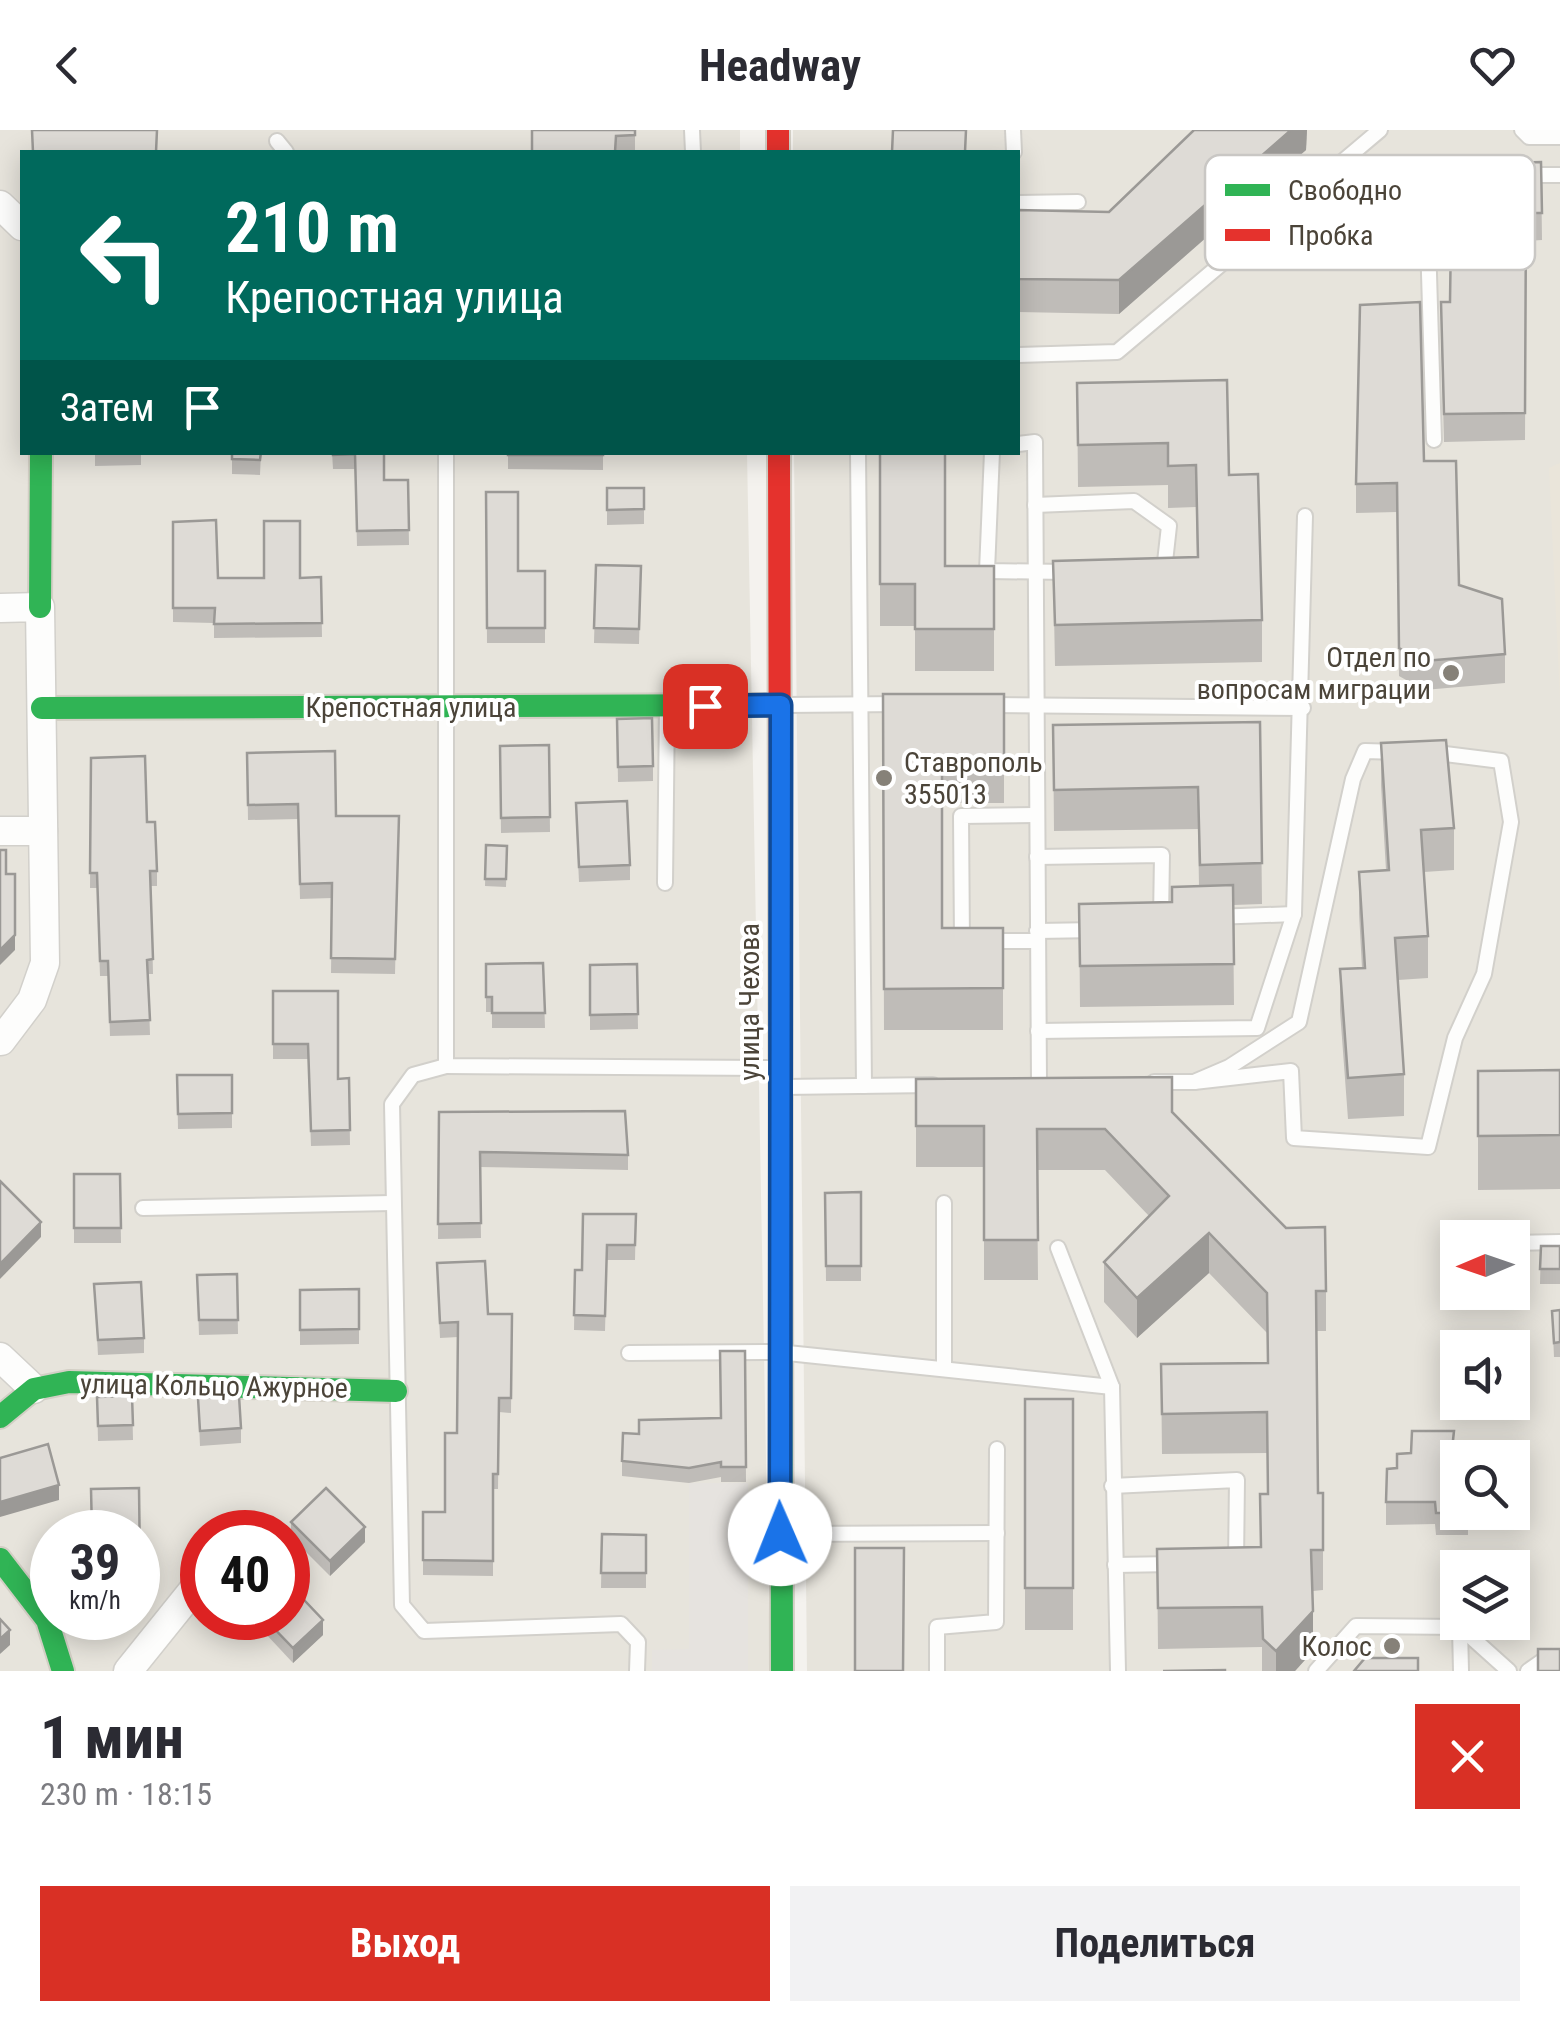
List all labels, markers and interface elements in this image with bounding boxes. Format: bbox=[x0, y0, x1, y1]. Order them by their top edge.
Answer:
icon: back bbox=[40, 38, 95, 93]
icon: heart bbox=[1465, 38, 1520, 93]
text: Headway bbox=[699, 39, 861, 92]
legend bbox=[1205, 155, 1535, 270]
text: Свободно bbox=[1288, 174, 1402, 207]
text: 210 m bbox=[225, 187, 399, 269]
icon: left bbox=[60, 190, 190, 320]
text: Пробка bbox=[1288, 219, 1373, 252]
text: Крепостная улица bbox=[225, 271, 564, 324]
icon: arrive bbox=[175, 380, 230, 435]
text: Затем bbox=[60, 386, 155, 430]
place label: Отдел по вопросам миграции bbox=[1197, 641, 1431, 706]
marker: Отдел по вопросам миграции bbox=[1440, 662, 1462, 684]
pin bbox=[663, 664, 748, 749]
icon: arrive bbox=[678, 679, 733, 734]
street label: Крепостная улица bbox=[306, 691, 516, 724]
place label: Ставрополь 355013 bbox=[904, 746, 1043, 811]
marker: Ставрополь 355013 bbox=[873, 767, 895, 789]
street label: улица Чехова bbox=[733, 923, 766, 1081]
north arrow bbox=[1440, 1220, 1530, 1310]
map controls bbox=[1440, 1220, 1530, 1640]
button: sound bbox=[1440, 1330, 1530, 1420]
street label: улица Кольцо Ажурное bbox=[80, 1367, 348, 1405]
button: search bbox=[1440, 1440, 1530, 1530]
position arrow bbox=[728, 1482, 832, 1586]
speed limit sign: 40 bbox=[180, 1510, 310, 1640]
text: 39 bbox=[70, 1534, 120, 1592]
button: layers bbox=[1440, 1550, 1530, 1640]
text: km/h bbox=[69, 1586, 121, 1615]
place label: Колос bbox=[1302, 1630, 1372, 1663]
marker: Колос bbox=[1381, 1635, 1403, 1657]
text: 1 мин bbox=[40, 1702, 184, 1773]
button: close bbox=[1415, 1704, 1520, 1809]
text: 230 m · 18:15 bbox=[40, 1775, 212, 1813]
button: Выход bbox=[40, 1886, 770, 2001]
button: Поделиться bbox=[790, 1886, 1520, 2001]

